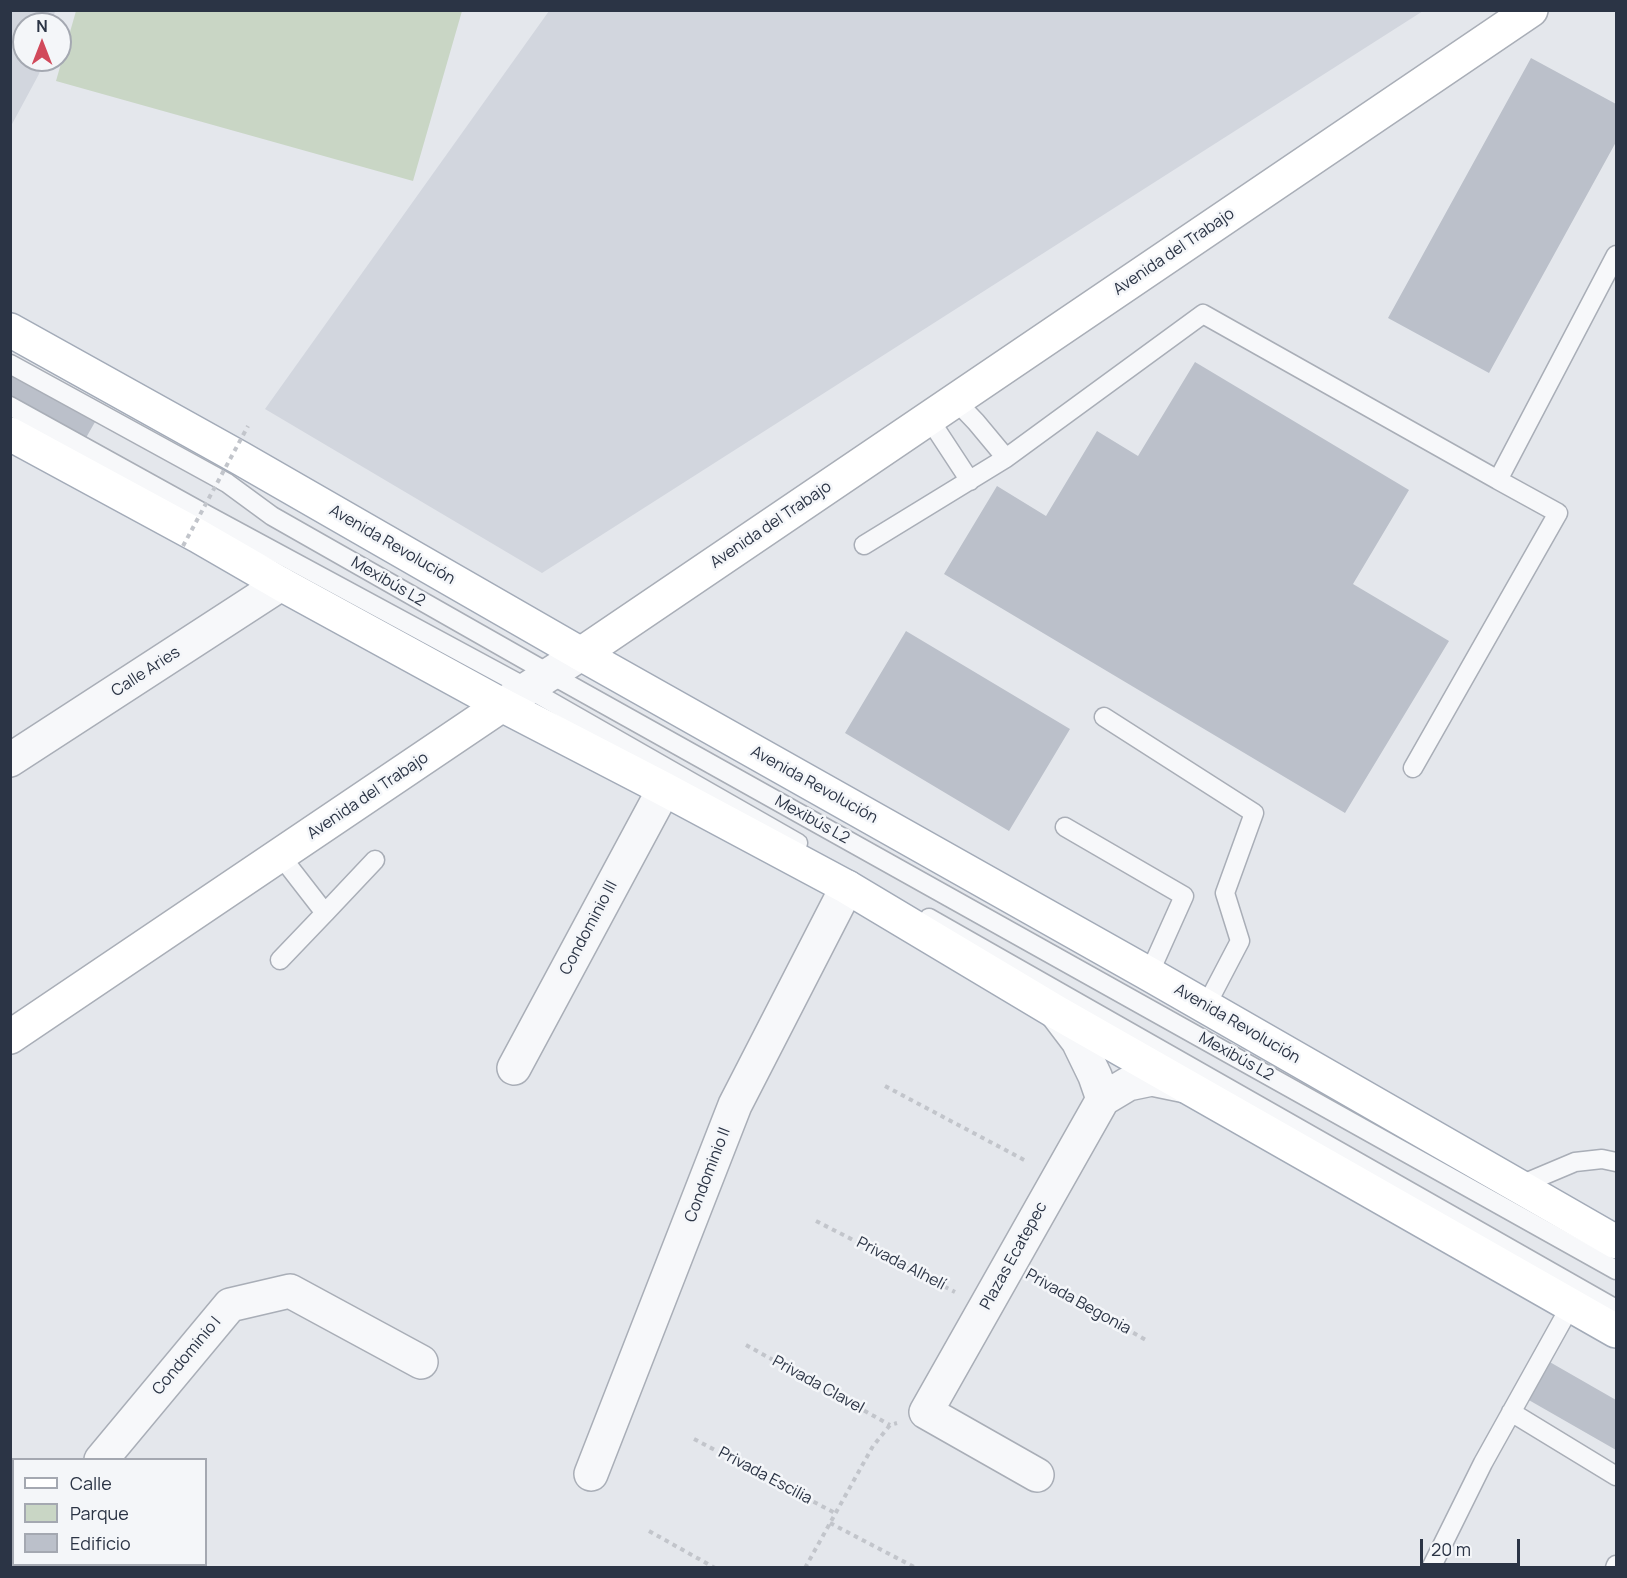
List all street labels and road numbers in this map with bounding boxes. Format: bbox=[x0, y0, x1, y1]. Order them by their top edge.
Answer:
street label: Avenida del Trabajo bbox=[1110, 204, 1238, 300]
street label: Avenida del Trabajo bbox=[707, 477, 835, 573]
street label: Avenida Revolución bbox=[326, 501, 458, 589]
street label: Mexibús L2 bbox=[347, 553, 429, 611]
street label: Calle Aries bbox=[108, 643, 184, 701]
street label: Avenida Revolución bbox=[747, 742, 881, 828]
street label: Avenida del Trabajo bbox=[304, 748, 432, 844]
street label: Mexibús L2 bbox=[771, 792, 853, 848]
street label: Condominio III bbox=[556, 878, 622, 978]
street label: Avenida Revolución bbox=[1171, 980, 1303, 1068]
street label: Mexibús L2 bbox=[1195, 1029, 1277, 1085]
street label: Condominio II bbox=[681, 1125, 735, 1225]
street label: Plazas Ecatepec bbox=[976, 1199, 1052, 1313]
street label: Privada Alhelí bbox=[853, 1233, 949, 1295]
street label: Privada Begonia bbox=[1022, 1265, 1134, 1339]
street label: Condominio I bbox=[149, 1313, 225, 1399]
street label: Privada Clavel bbox=[769, 1352, 867, 1418]
street label: Privada Escilia bbox=[715, 1443, 815, 1509]

